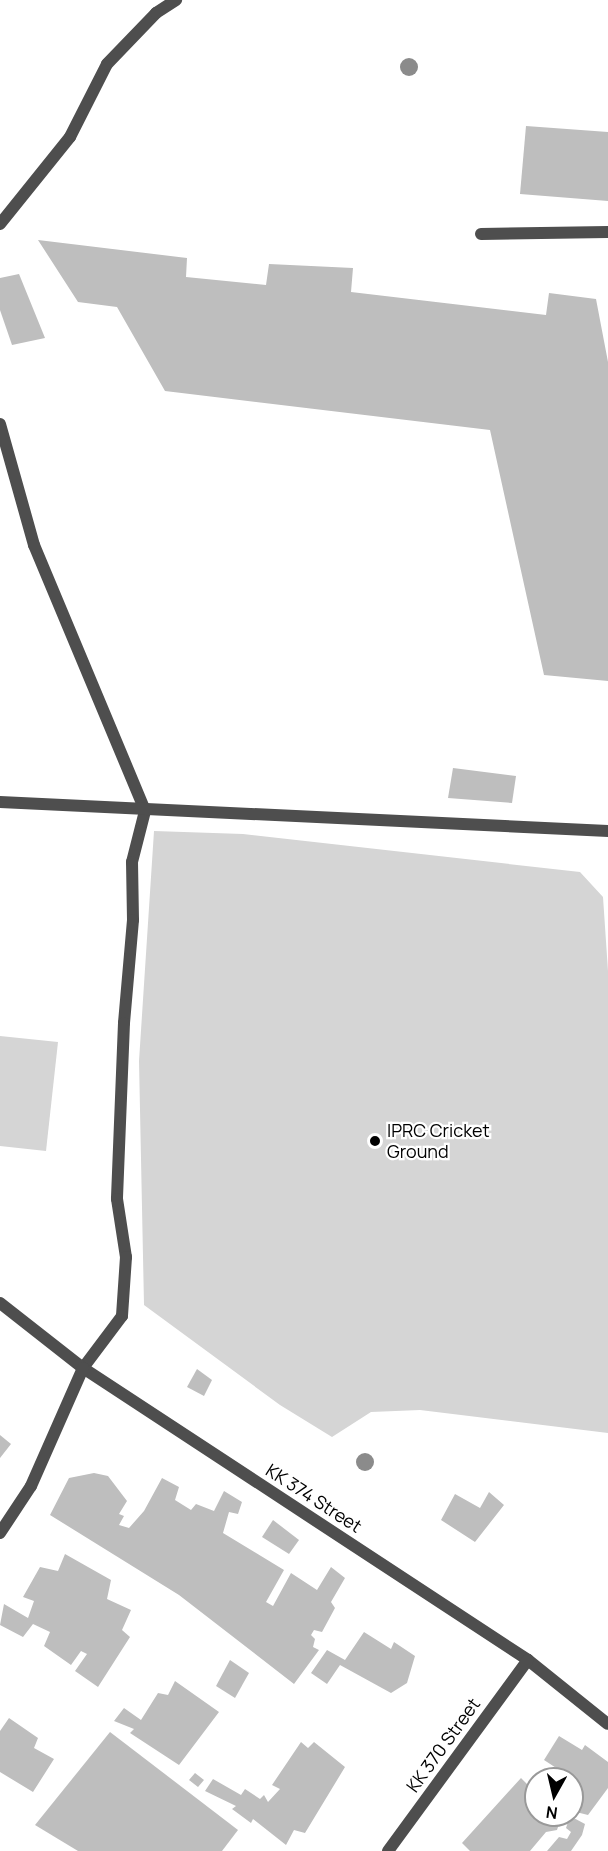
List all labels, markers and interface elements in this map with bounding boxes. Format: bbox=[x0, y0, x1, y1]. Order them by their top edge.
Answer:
place label: IPRC Cricket Ground bbox=[387, 1120, 490, 1162]
marker: IPRC Cricket Ground bbox=[368, 1134, 382, 1148]
street label: KK 374 Street bbox=[262, 1459, 366, 1537]
street label: KK 370 Street bbox=[402, 1694, 484, 1796]
north arrow bbox=[524, 1767, 584, 1827]
text: N bbox=[545, 1801, 559, 1825]

